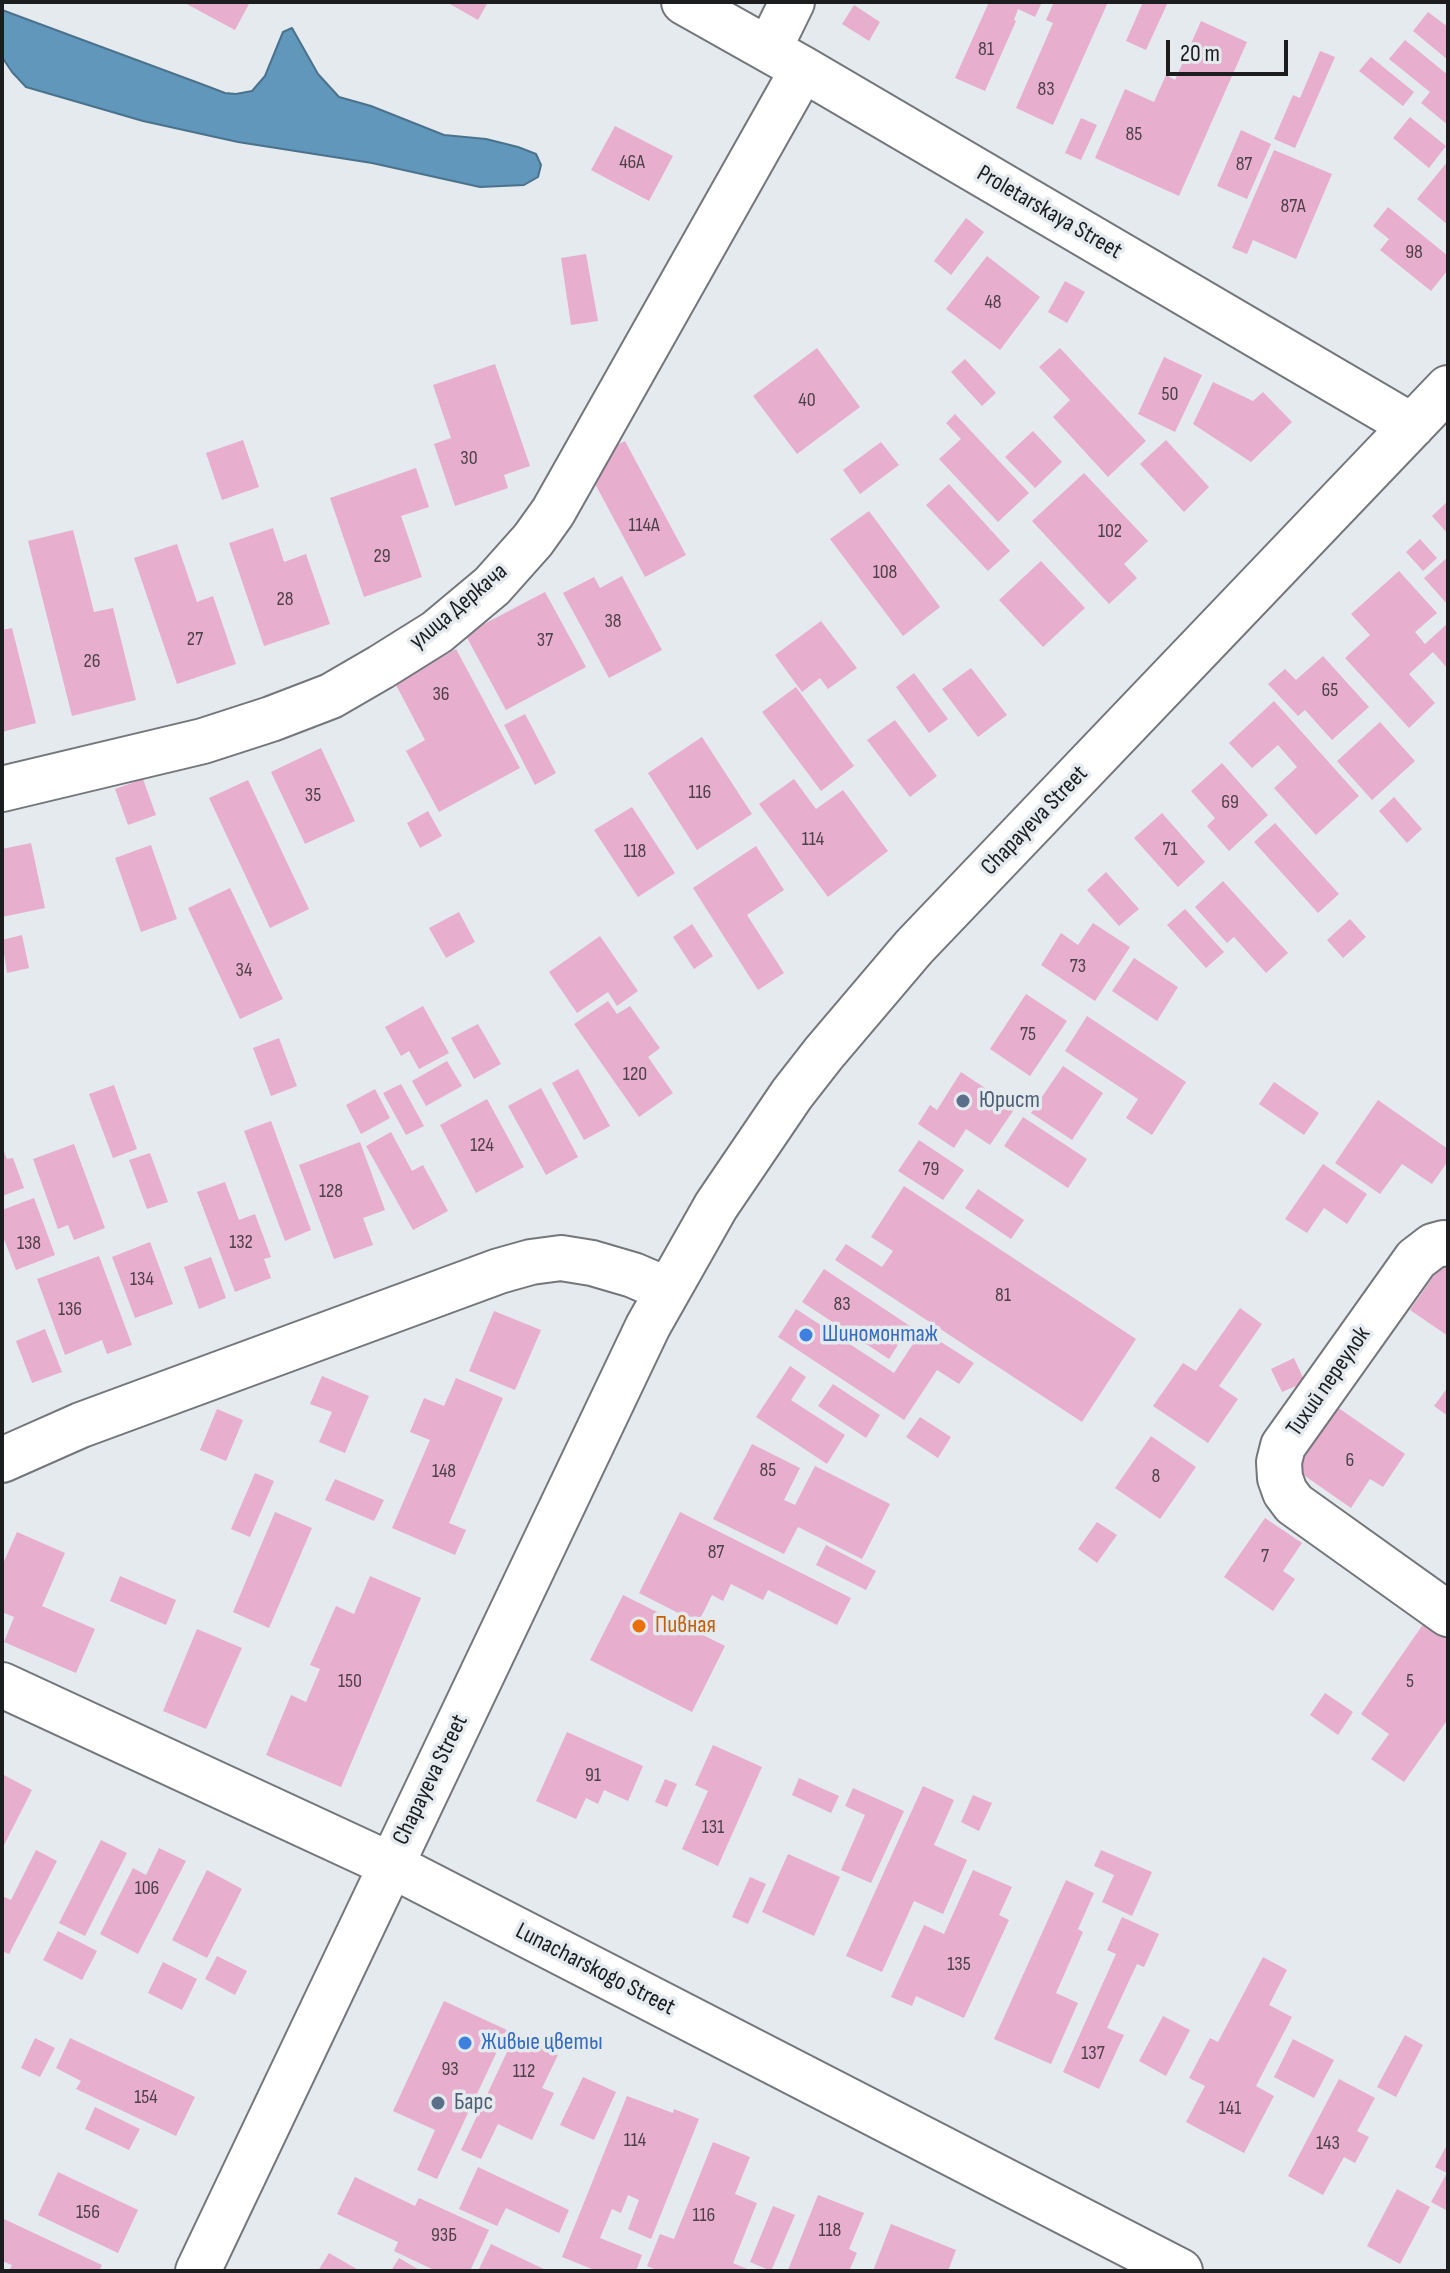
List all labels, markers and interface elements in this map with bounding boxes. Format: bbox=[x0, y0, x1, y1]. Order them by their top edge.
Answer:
scale bar bbox=[1170, 24, 1292, 74]
house number: 81 bbox=[978, 38, 994, 62]
text: 20 m bbox=[1180, 39, 1220, 68]
house number: 83 bbox=[1037, 78, 1055, 102]
house number: 85 bbox=[1126, 123, 1142, 147]
house number: 46А bbox=[619, 151, 645, 175]
house number: 87 bbox=[1236, 153, 1252, 177]
street label: Proletarskaya Street bbox=[971, 160, 1127, 266]
house number: 87А bbox=[1281, 195, 1305, 219]
house number: 98 bbox=[1405, 241, 1423, 265]
house number: 48 bbox=[984, 291, 1002, 315]
house number: 50 bbox=[1162, 383, 1178, 407]
house number: 40 bbox=[798, 389, 816, 413]
house number: 30 bbox=[460, 447, 478, 471]
house number: 114А bbox=[629, 514, 659, 538]
house number: 102 bbox=[1098, 520, 1122, 544]
house number: 29 bbox=[373, 545, 391, 569]
street label: улица Деркача bbox=[404, 558, 514, 656]
house number: 108 bbox=[873, 561, 897, 585]
house number: 28 bbox=[277, 588, 293, 612]
house number: 38 bbox=[604, 610, 622, 634]
house number: 27 bbox=[187, 628, 203, 652]
house number: 37 bbox=[537, 629, 553, 653]
house number: 26 bbox=[84, 650, 100, 674]
house number: 65 bbox=[1322, 679, 1338, 703]
house number: 36 bbox=[432, 683, 450, 707]
street label: Chapayeva Street bbox=[976, 760, 1094, 882]
house number: 116 bbox=[689, 781, 711, 805]
house number: 35 bbox=[305, 784, 321, 808]
house number: 69 bbox=[1221, 791, 1239, 815]
house number: 114 bbox=[802, 828, 824, 852]
house number: 71 bbox=[1162, 838, 1178, 862]
house number: 118 bbox=[624, 840, 646, 864]
house number: 73 bbox=[1070, 955, 1086, 979]
house number: 34 bbox=[236, 959, 252, 983]
house number: 75 bbox=[1020, 1023, 1036, 1047]
house number: 120 bbox=[623, 1063, 647, 1087]
place label: Юрист bbox=[979, 1087, 1040, 1115]
marker: Юрист bbox=[954, 1092, 972, 1110]
house number: 124 bbox=[470, 1134, 494, 1158]
house number: 79 bbox=[923, 1158, 939, 1182]
house number: 128 bbox=[319, 1180, 343, 1204]
house number: 132 bbox=[229, 1231, 253, 1255]
house number: 138 bbox=[17, 1232, 41, 1256]
house number: 134 bbox=[130, 1268, 154, 1292]
house number: 81 bbox=[995, 1284, 1011, 1308]
house number: 83 bbox=[833, 1293, 851, 1317]
house number: 136 bbox=[58, 1298, 82, 1322]
place label: Шиномонтаж bbox=[822, 1321, 938, 1349]
street label: Тихий переулок bbox=[1281, 1322, 1377, 1442]
marker: Шиномонтаж bbox=[797, 1326, 815, 1344]
house number: 6 bbox=[1346, 1449, 1354, 1473]
house number: 85 bbox=[760, 1459, 776, 1483]
house number: 148 bbox=[432, 1460, 456, 1484]
house number: 8 bbox=[1152, 1465, 1160, 1489]
house number: 87 bbox=[708, 1541, 724, 1565]
house number: 7 bbox=[1261, 1545, 1269, 1569]
place label: Пивная bbox=[655, 1612, 716, 1640]
marker: Пивная bbox=[630, 1617, 648, 1635]
house number: 150 bbox=[338, 1670, 362, 1694]
house number: 5 bbox=[1406, 1670, 1414, 1694]
street label: Chapayeva Street bbox=[387, 1710, 475, 1850]
house number: 91 bbox=[585, 1764, 601, 1788]
house number: 131 bbox=[702, 1816, 724, 1840]
house number: 106 bbox=[135, 1877, 159, 1901]
street label: Lunacharskogo Street bbox=[510, 1917, 680, 2023]
house number: 135 bbox=[947, 1953, 971, 1977]
place label: Живые цветы bbox=[481, 2029, 603, 2057]
marker: Живые цветы bbox=[456, 2034, 474, 2052]
house number: 137 bbox=[1081, 2042, 1105, 2066]
house number: 93 bbox=[441, 2058, 459, 2082]
house number: 112 bbox=[513, 2060, 535, 2084]
house number: 154 bbox=[134, 2086, 158, 2110]
place label: Барс bbox=[454, 2089, 493, 2117]
marker: Барс bbox=[429, 2094, 447, 2112]
house number: 141 bbox=[1219, 2097, 1241, 2121]
house number: 114 bbox=[624, 2129, 646, 2153]
house number: 143 bbox=[1316, 2132, 1340, 2156]
house number: 156 bbox=[76, 2201, 100, 2225]
house number: 116 bbox=[693, 2204, 715, 2228]
house number: 118 bbox=[819, 2219, 841, 2243]
house number: 93Б bbox=[431, 2224, 457, 2248]

